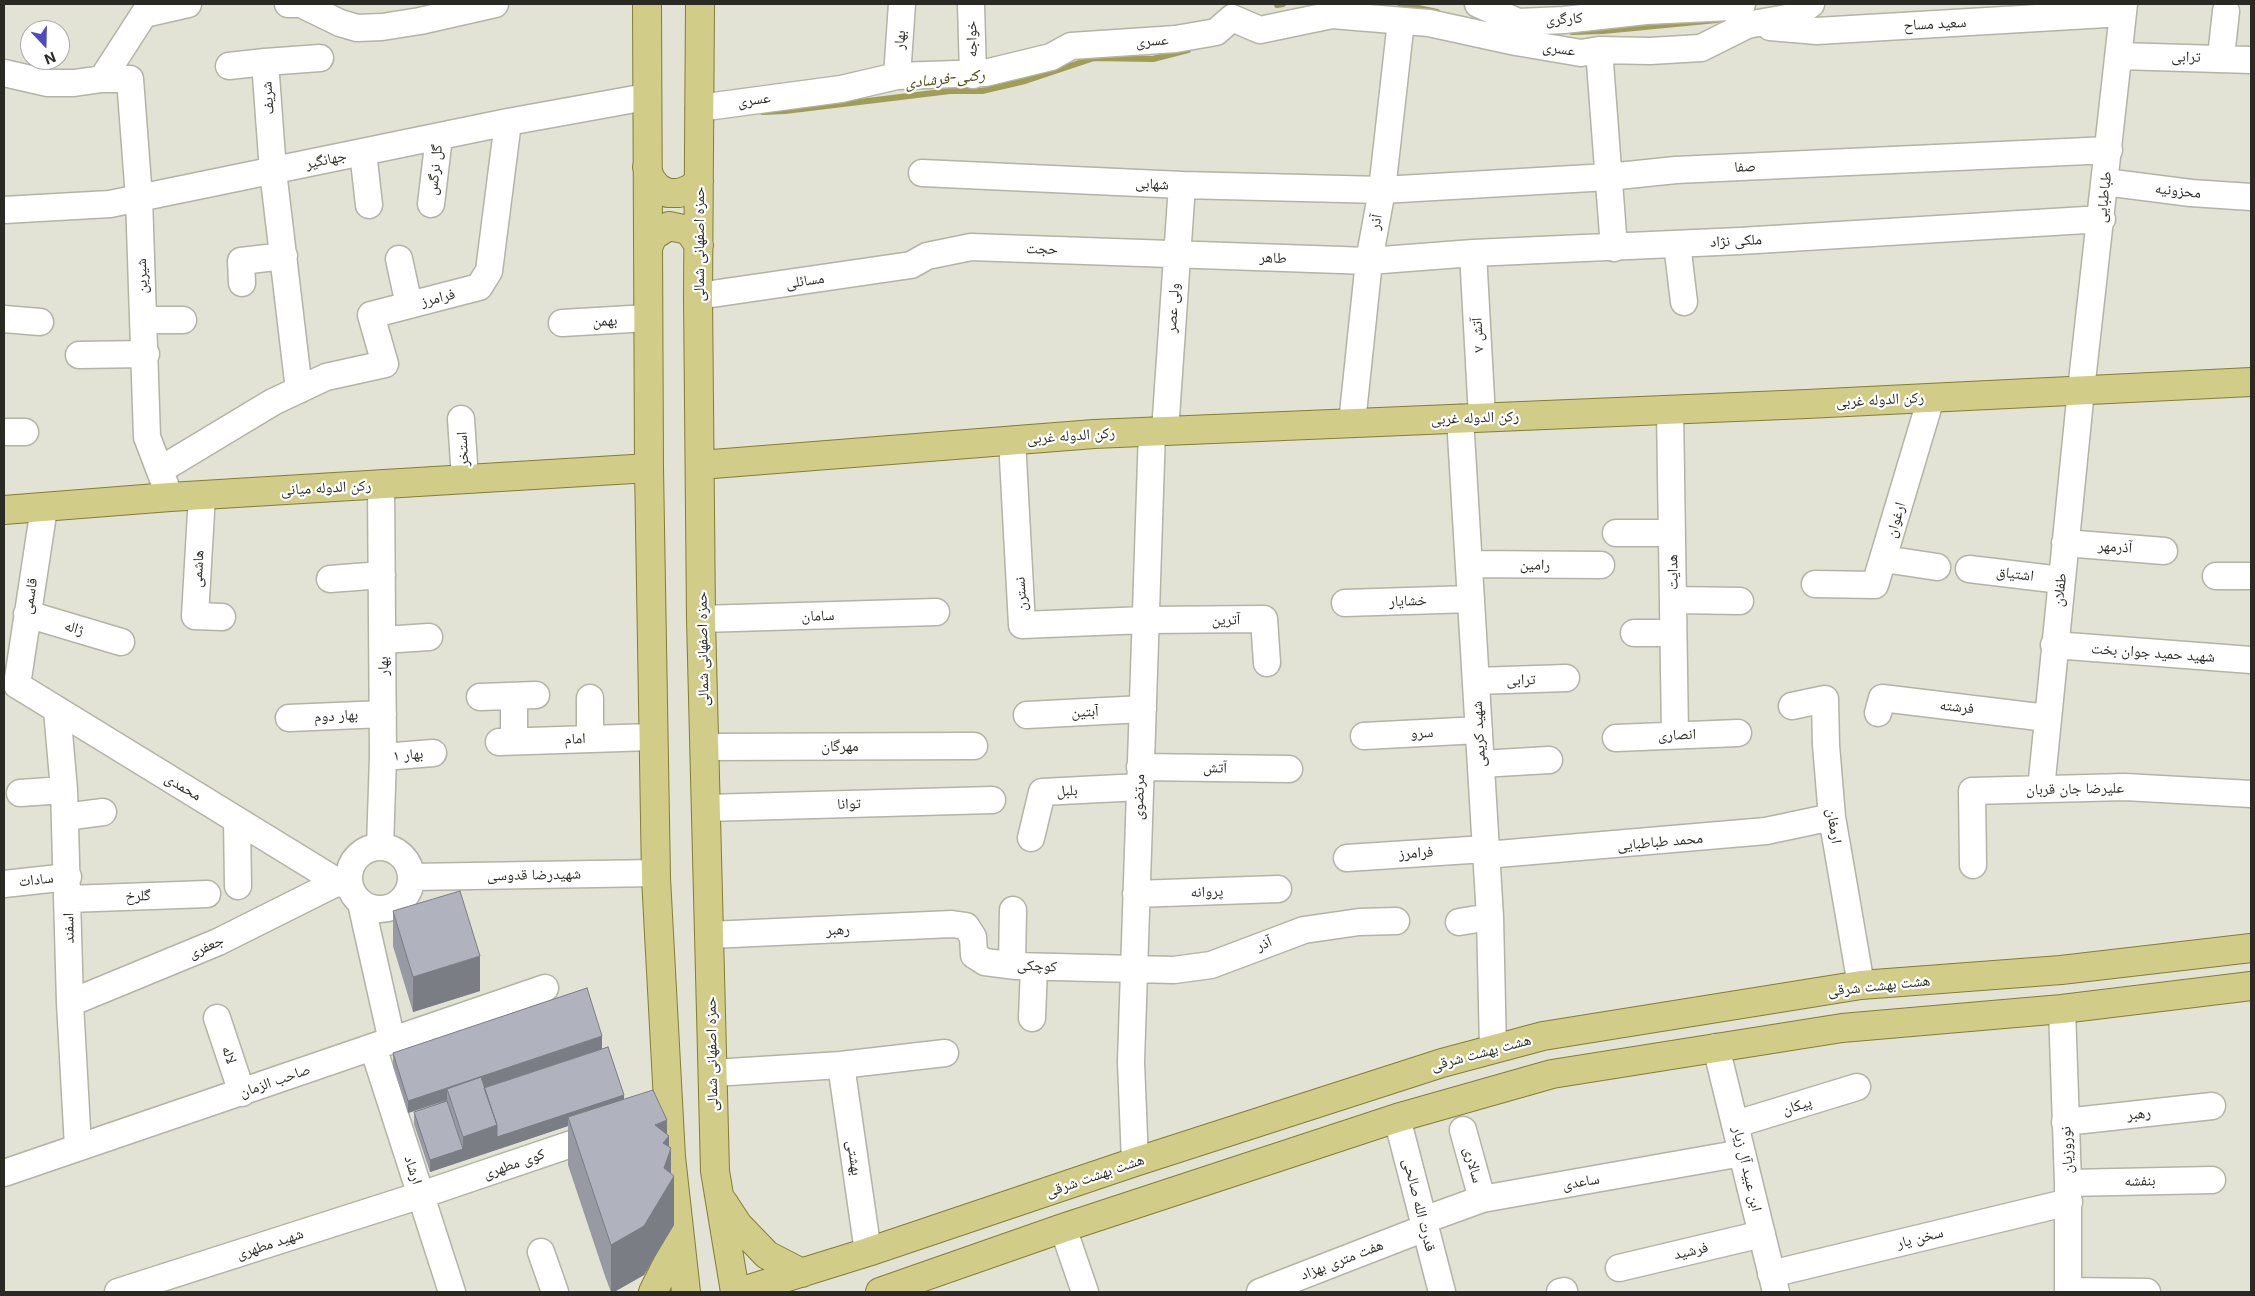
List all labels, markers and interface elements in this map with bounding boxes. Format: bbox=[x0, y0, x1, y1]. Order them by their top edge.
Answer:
street label: کارگری bbox=[1545, 9, 1583, 29]
street label: سعید مساح bbox=[1903, 13, 1967, 35]
north arrow bbox=[20, 20, 70, 70]
street label: خواجه bbox=[963, 21, 981, 57]
street label: بهار bbox=[890, 30, 910, 50]
street label: عسری bbox=[1135, 31, 1169, 51]
street label: عسری bbox=[1541, 38, 1577, 60]
street label: ترابی bbox=[2171, 48, 2201, 66]
text: N bbox=[42, 49, 58, 68]
water label: رکنی-فرشادی bbox=[904, 65, 986, 93]
street label: شریف bbox=[258, 81, 278, 115]
street label: عسری bbox=[736, 89, 772, 111]
street label: گل نرگس bbox=[423, 144, 447, 196]
street label: جهانگیر bbox=[304, 147, 348, 173]
street label: صفا bbox=[1734, 157, 1756, 177]
street label: طباطبایی bbox=[2092, 170, 2116, 224]
street label: شهابی bbox=[1135, 174, 1169, 194]
street label: محزونیه bbox=[2154, 180, 2202, 202]
street label: حمزه اصفهانی شمالی bbox=[690, 187, 708, 301]
street label: آذر bbox=[1366, 213, 1386, 231]
street label: ملکی نژاد bbox=[1710, 231, 1762, 251]
street label: حجت bbox=[1026, 240, 1058, 258]
street label: طاهر bbox=[1259, 249, 1287, 267]
street label: شیرین bbox=[132, 258, 152, 294]
street label: مسائلی bbox=[785, 269, 825, 293]
street label: ولی عصر bbox=[1162, 282, 1184, 334]
street label: فرامرز bbox=[419, 285, 457, 311]
street label: بهمن bbox=[592, 311, 618, 331]
street label: آتش ۷ bbox=[1468, 317, 1488, 353]
street label: رکن الدوله غربی bbox=[1836, 389, 1924, 411]
street label: رکن الدوله غربی bbox=[1431, 407, 1519, 429]
street label: رکن الدوله غربی bbox=[1026, 424, 1116, 448]
street label: استخر bbox=[453, 431, 473, 467]
street label: رکن الدوله میانی bbox=[280, 477, 372, 499]
street label: ارغوان bbox=[1882, 500, 1910, 540]
street label: آذرمهر bbox=[2097, 537, 2133, 557]
street label: هاشمی bbox=[188, 550, 208, 588]
street label: هدایت bbox=[1664, 554, 1682, 590]
street label: رامین bbox=[1520, 556, 1550, 574]
street label: اشتیاق bbox=[1995, 563, 2035, 585]
street label: طفلان bbox=[2049, 572, 2071, 608]
street label: نسترن bbox=[1011, 576, 1031, 612]
street label: قاسمی bbox=[18, 577, 42, 615]
street label: حمزه اصفهانی شمالی bbox=[693, 591, 713, 707]
street label: خشایار bbox=[1389, 591, 1427, 611]
street label: سامان bbox=[801, 606, 835, 626]
street label: آترین bbox=[1211, 611, 1241, 629]
street label: ژاله bbox=[62, 617, 86, 639]
street label: شهید حمید جوان بخت bbox=[2090, 640, 2216, 666]
street label: بهار bbox=[374, 656, 392, 676]
street label: ترابی bbox=[1506, 670, 1536, 690]
street label: فرشته bbox=[1939, 696, 1975, 718]
street label: شهید کریمی bbox=[1468, 700, 1490, 768]
street label: آبتین bbox=[1071, 702, 1099, 722]
street label: بهار دوم bbox=[313, 706, 359, 726]
street label: سرو bbox=[1410, 723, 1434, 743]
street label: انصاری bbox=[1658, 725, 1696, 745]
street label: امام bbox=[564, 730, 586, 748]
street label: مهرگان bbox=[821, 737, 859, 755]
street label: بهار ۱ bbox=[392, 745, 424, 765]
street label: آتش bbox=[1203, 759, 1227, 777]
street label: محمدی bbox=[161, 769, 205, 805]
street label: مرتضوی bbox=[1129, 774, 1149, 820]
street label: علیرضا جان قربان bbox=[2026, 779, 2124, 799]
street label: بلبل bbox=[1056, 781, 1078, 801]
street label: توانا bbox=[837, 795, 861, 813]
street label: ارمغان bbox=[1823, 807, 1845, 845]
street label: محمد طباطبایی bbox=[1616, 829, 1704, 855]
street label: فرامرز bbox=[1398, 843, 1434, 863]
street label: شهیدرضا قدوسی bbox=[487, 865, 581, 885]
street label: سادات bbox=[18, 869, 54, 891]
street label: پروانه bbox=[1190, 882, 1224, 902]
street label: گلرخ bbox=[125, 887, 151, 905]
street label: اسفند bbox=[60, 912, 78, 944]
street label: رهبر bbox=[826, 920, 850, 940]
street label: جعفری bbox=[185, 931, 227, 963]
street label: آذر bbox=[1253, 933, 1275, 955]
street label: کوچکی bbox=[1017, 956, 1057, 976]
street label: هشت بهشت شرقی bbox=[1827, 972, 1931, 1000]
street label: حمزه اصفهانی شمالی bbox=[702, 996, 722, 1112]
street label: هشت بهشت شرقی bbox=[1429, 1031, 1533, 1075]
street label: لاله bbox=[218, 1044, 240, 1066]
street label: صاحب الزمان bbox=[237, 1060, 313, 1102]
street label: پیکان bbox=[1780, 1093, 1814, 1119]
street label: رهبر bbox=[2126, 1104, 2152, 1124]
street label: ابن عبید آل زیار bbox=[1728, 1125, 1766, 1213]
street label: نوروزیان bbox=[2057, 1126, 2077, 1174]
street label: بهشتی bbox=[843, 1139, 865, 1177]
street label: کوی مطهری bbox=[481, 1145, 547, 1183]
street label: سالاری bbox=[1460, 1145, 1486, 1185]
street label: هشت بهشت شرقی bbox=[1043, 1151, 1147, 1201]
street label: ارشاد bbox=[400, 1153, 426, 1187]
street label: قدرت الله صالحی bbox=[1399, 1156, 1439, 1254]
street label: ساعدی bbox=[1561, 1170, 1601, 1194]
street label: بنفشه bbox=[2124, 1172, 2156, 1190]
street label: سخن یار bbox=[1895, 1224, 1945, 1252]
street label: شهید مطهری bbox=[234, 1225, 306, 1263]
street label: هفت متری بهزاد bbox=[1298, 1236, 1386, 1284]
street label: فرشید bbox=[1672, 1238, 1710, 1264]

